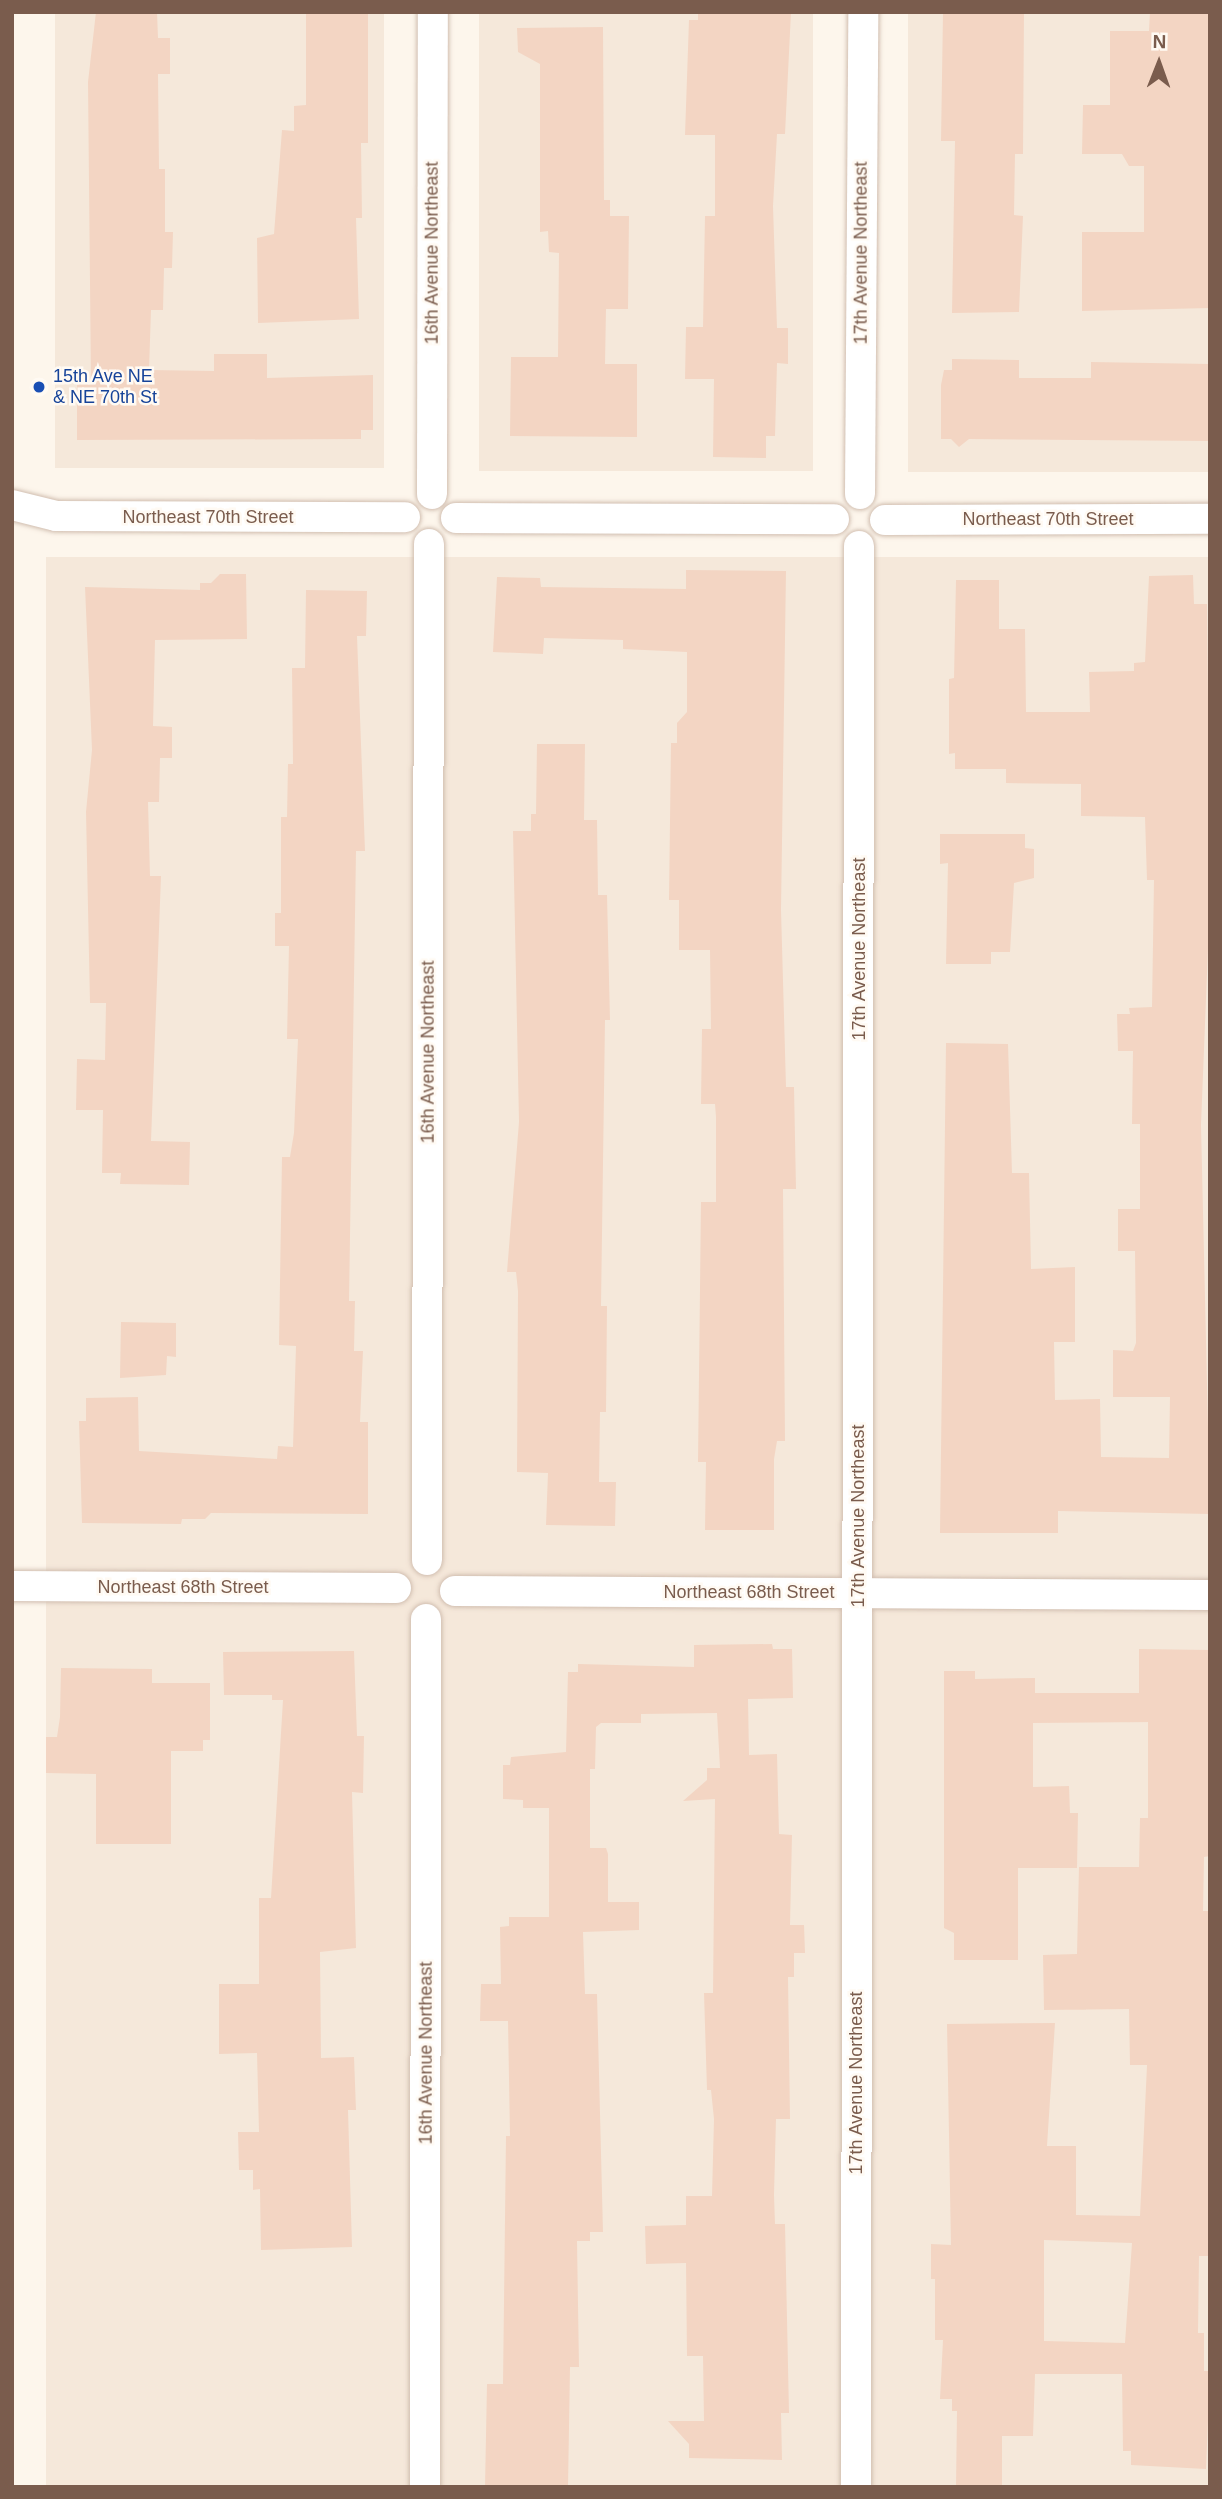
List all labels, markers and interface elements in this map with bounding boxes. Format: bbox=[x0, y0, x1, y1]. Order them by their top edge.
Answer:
north arrow bbox=[1124, 28, 1194, 98]
text: N bbox=[1152, 31, 1166, 52]
street label: 16th Avenue Northeast bbox=[421, 161, 443, 345]
street label: 17th Avenue Northeast bbox=[850, 161, 872, 345]
place label: 15th Ave NE & NE 70th St bbox=[53, 366, 157, 408]
marker: 15th Ave NE & NE 70th St bbox=[31, 379, 47, 395]
street label: Northeast 70th Street bbox=[122, 506, 294, 528]
street label: Northeast 70th Street bbox=[962, 508, 1134, 530]
street label: 17th Avenue Northeast bbox=[848, 857, 870, 1041]
street label: 16th Avenue Northeast bbox=[417, 960, 439, 1144]
street label: 17th Avenue Northeast bbox=[847, 1424, 869, 1608]
street label: Northeast 68th Street bbox=[97, 1576, 269, 1598]
street label: Northeast 68th Street bbox=[663, 1581, 835, 1603]
street label: 16th Avenue Northeast bbox=[415, 1961, 437, 2145]
street label: 17th Avenue Northeast bbox=[845, 1991, 867, 2175]

